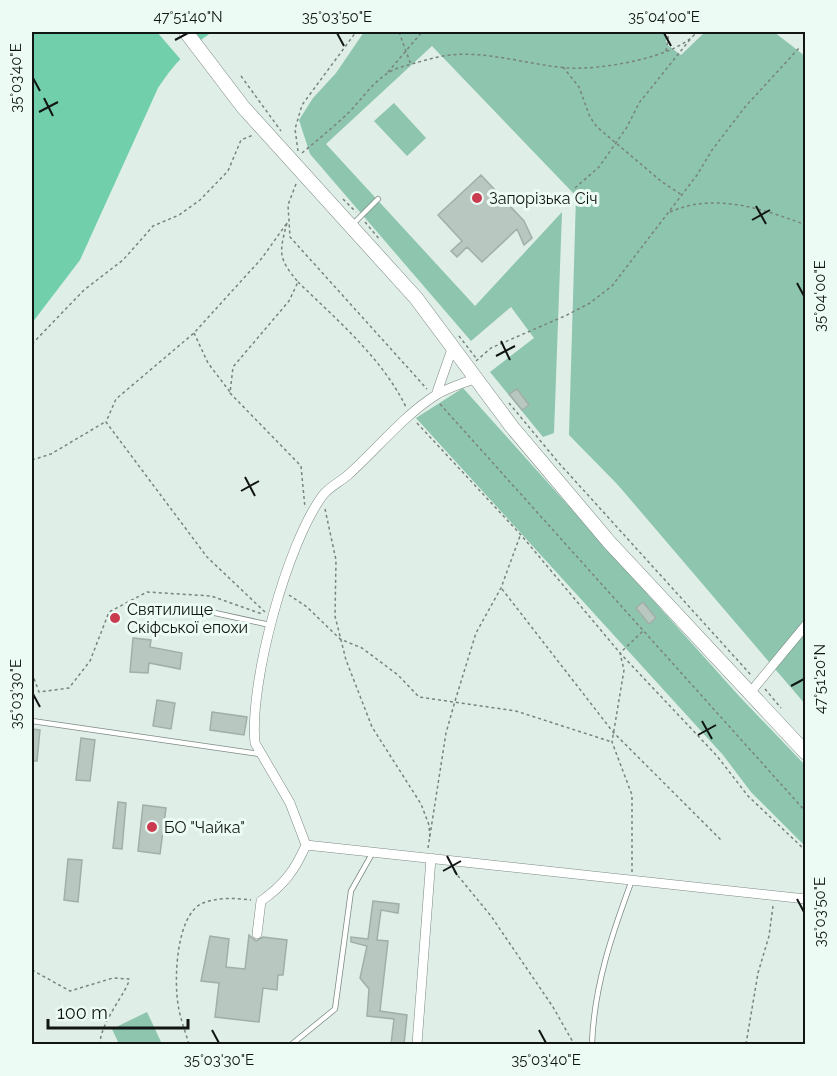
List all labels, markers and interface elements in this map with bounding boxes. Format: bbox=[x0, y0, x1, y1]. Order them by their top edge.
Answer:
text: 47°51'40"N bbox=[153, 8, 223, 26]
text: 35°03'50"E bbox=[302, 8, 372, 26]
text: 35°04'00"E bbox=[628, 8, 700, 26]
text: 35°03'40"E bbox=[7, 43, 25, 113]
place label: Запорізька Січ bbox=[489, 189, 597, 208]
marker: Запорізька Січ bbox=[470, 191, 484, 205]
text: 35°04'00"E bbox=[811, 260, 829, 332]
place label: Святилище Скіфської епохи bbox=[127, 600, 248, 637]
marker: Святилище Скіфської епохи bbox=[108, 611, 122, 625]
text: 47°51'20"N bbox=[811, 644, 829, 714]
text: 35°03'30"E bbox=[7, 659, 25, 729]
place label: БО "Чайка" bbox=[164, 818, 245, 837]
marker: БО "Чайка" bbox=[145, 820, 159, 834]
text: 35°03'50"E bbox=[811, 877, 829, 947]
scale bar bbox=[48, 992, 188, 1030]
text: 100 m bbox=[57, 1002, 108, 1023]
text: 35°03'30"E bbox=[184, 1051, 254, 1069]
text: 35°03'40"E bbox=[511, 1051, 581, 1069]

